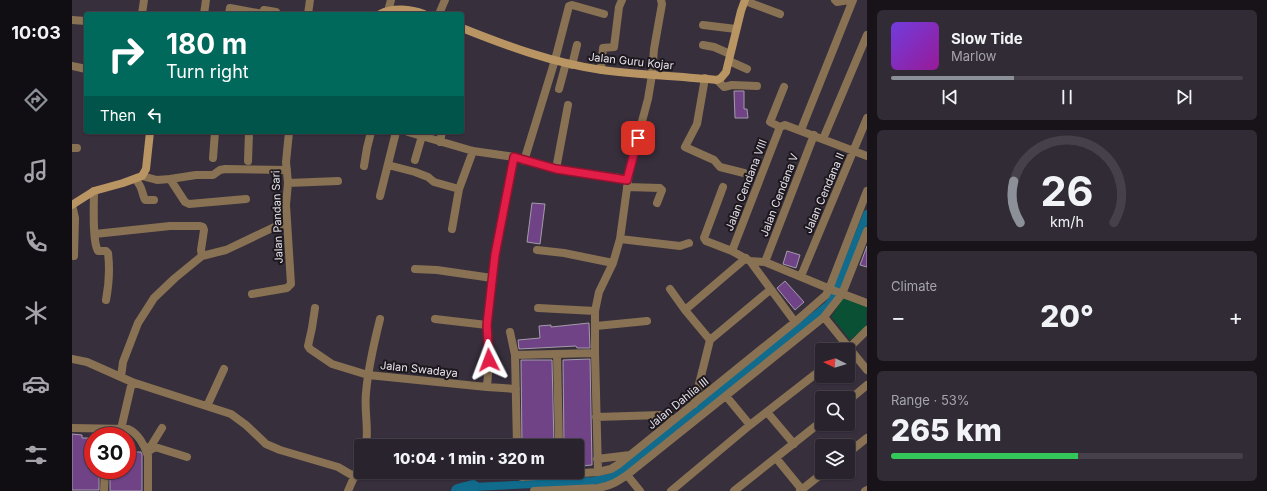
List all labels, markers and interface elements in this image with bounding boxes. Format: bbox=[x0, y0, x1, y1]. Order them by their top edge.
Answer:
text: 10:03 bbox=[11, 22, 61, 43]
text: 180 m bbox=[166, 27, 247, 61]
icon: right bbox=[100, 28, 152, 80]
text: Slow Tide bbox=[951, 29, 1023, 48]
text: Marlow bbox=[951, 48, 997, 64]
street label: Jalan Guru Kojar bbox=[588, 50, 674, 72]
text: Turn right bbox=[166, 61, 249, 82]
icon: directions bbox=[22, 86, 50, 114]
icon: previous bbox=[939, 86, 961, 108]
icon: pause bbox=[1056, 86, 1078, 108]
icon: next bbox=[1173, 86, 1195, 108]
icon: left bbox=[144, 104, 166, 126]
text: Then bbox=[100, 106, 136, 125]
pin bbox=[621, 121, 655, 155]
icon: arrive bbox=[627, 127, 649, 149]
street label: Jalan Cendana VIII bbox=[722, 137, 770, 233]
street label: Jalan Cendana II bbox=[801, 150, 847, 236]
street label: Jalan Cendana V bbox=[757, 151, 801, 239]
icon: music bbox=[22, 157, 50, 185]
text: 26 bbox=[1040, 166, 1094, 216]
street label: Jalan Pandan Sari bbox=[268, 170, 286, 264]
text: km/h bbox=[1050, 213, 1084, 230]
icon: phone bbox=[22, 228, 50, 256]
text: Climate bbox=[891, 278, 937, 294]
text: 20° bbox=[1040, 298, 1094, 334]
icon: climate bbox=[22, 299, 50, 327]
text: − bbox=[891, 304, 906, 330]
text: + bbox=[1228, 304, 1243, 330]
position arrow bbox=[468, 339, 510, 381]
north arrow bbox=[815, 343, 855, 383]
map controls bbox=[815, 343, 855, 479]
street label: Jalan Swadaya bbox=[379, 358, 459, 380]
icon: car bbox=[22, 370, 50, 398]
street label: Jalan Dahlia III bbox=[644, 374, 712, 432]
button: search bbox=[815, 391, 855, 431]
text: Range · 53% bbox=[891, 392, 970, 408]
text: 265 km bbox=[891, 412, 1002, 448]
speed limit sign: 30 bbox=[84, 427, 136, 479]
button: layers bbox=[815, 439, 855, 479]
icon: filters bbox=[22, 441, 50, 469]
text: 10:04 · 1 min · 320 m bbox=[393, 449, 545, 468]

